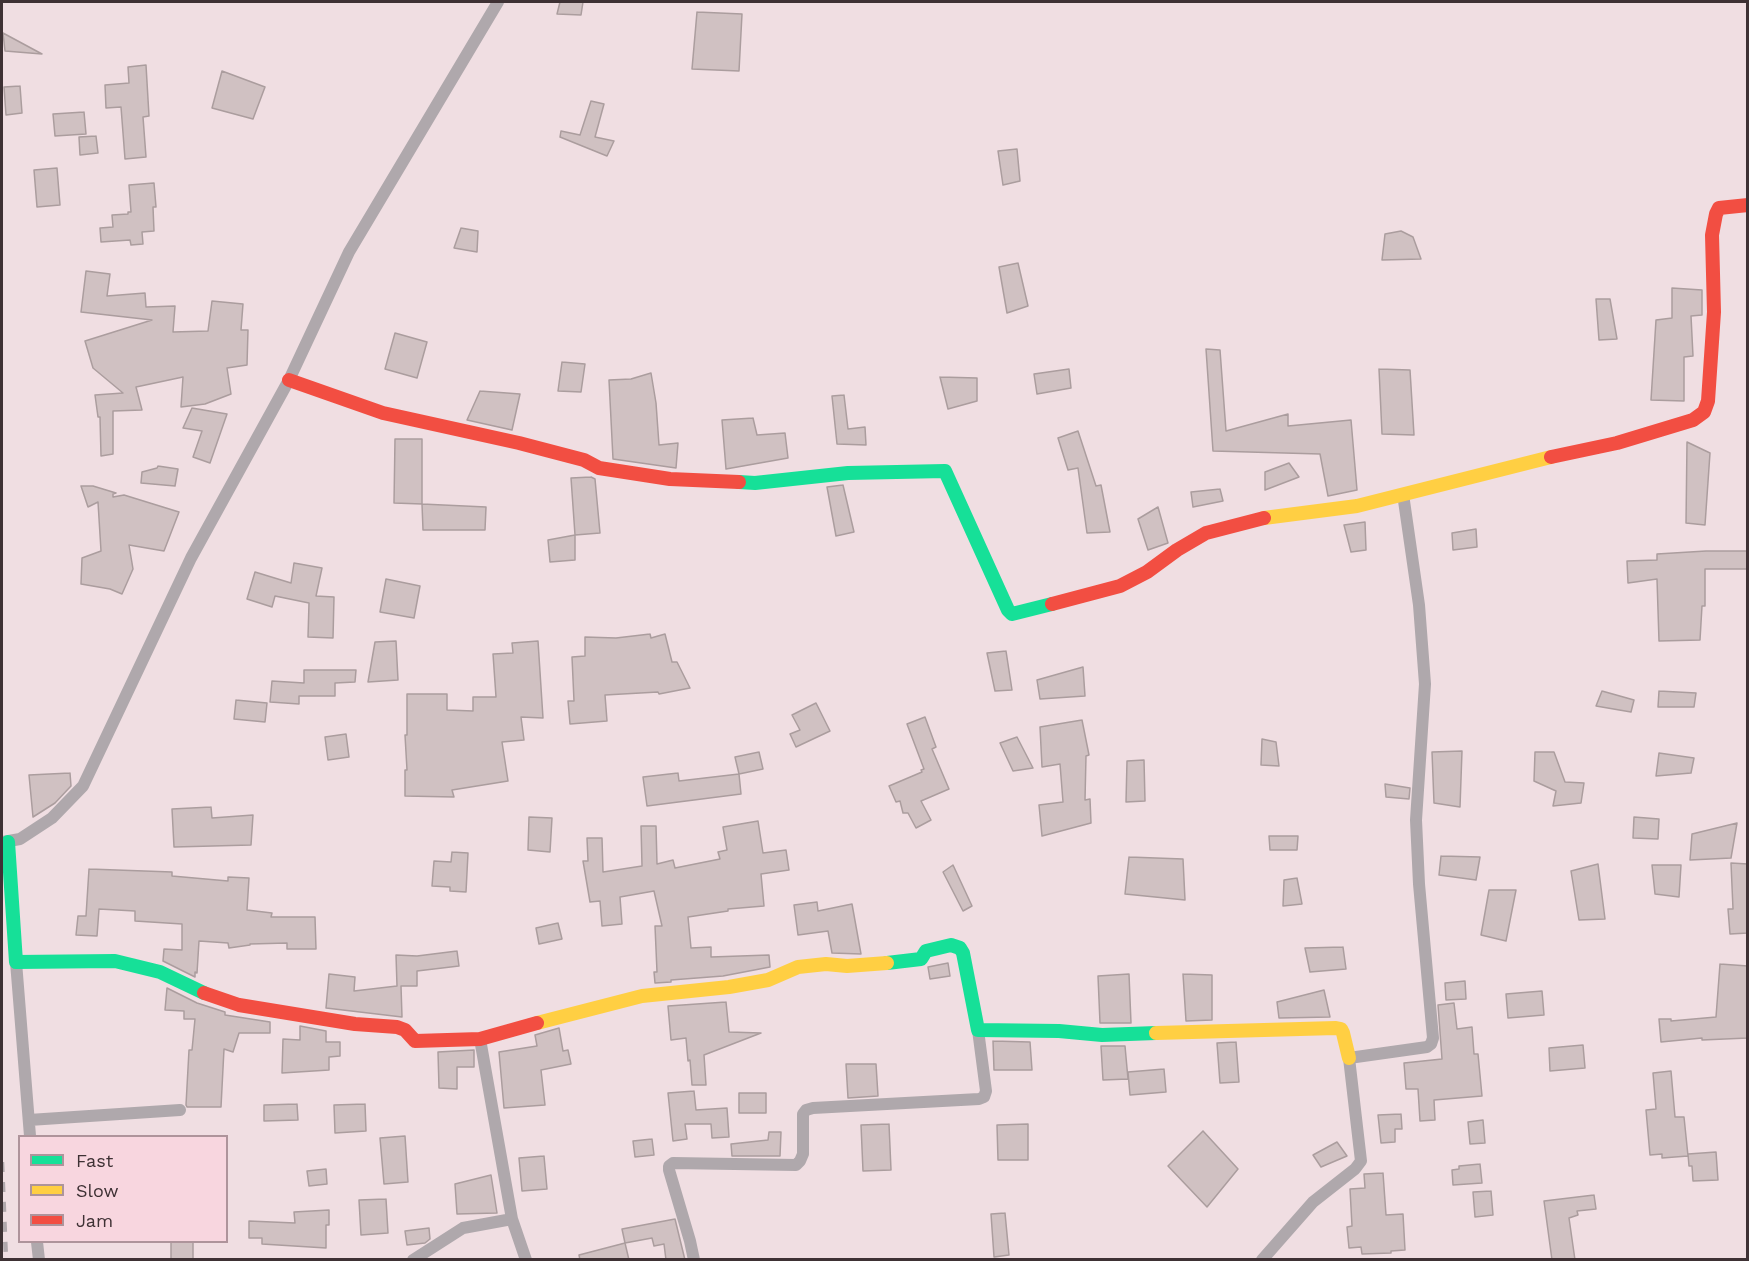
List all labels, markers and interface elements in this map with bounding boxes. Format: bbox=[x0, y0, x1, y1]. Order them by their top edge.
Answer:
legend bbox=[18, 1135, 228, 1243]
text: Fast bbox=[76, 1150, 113, 1171]
text: Slow bbox=[76, 1180, 119, 1201]
text: Jam bbox=[76, 1210, 113, 1231]

